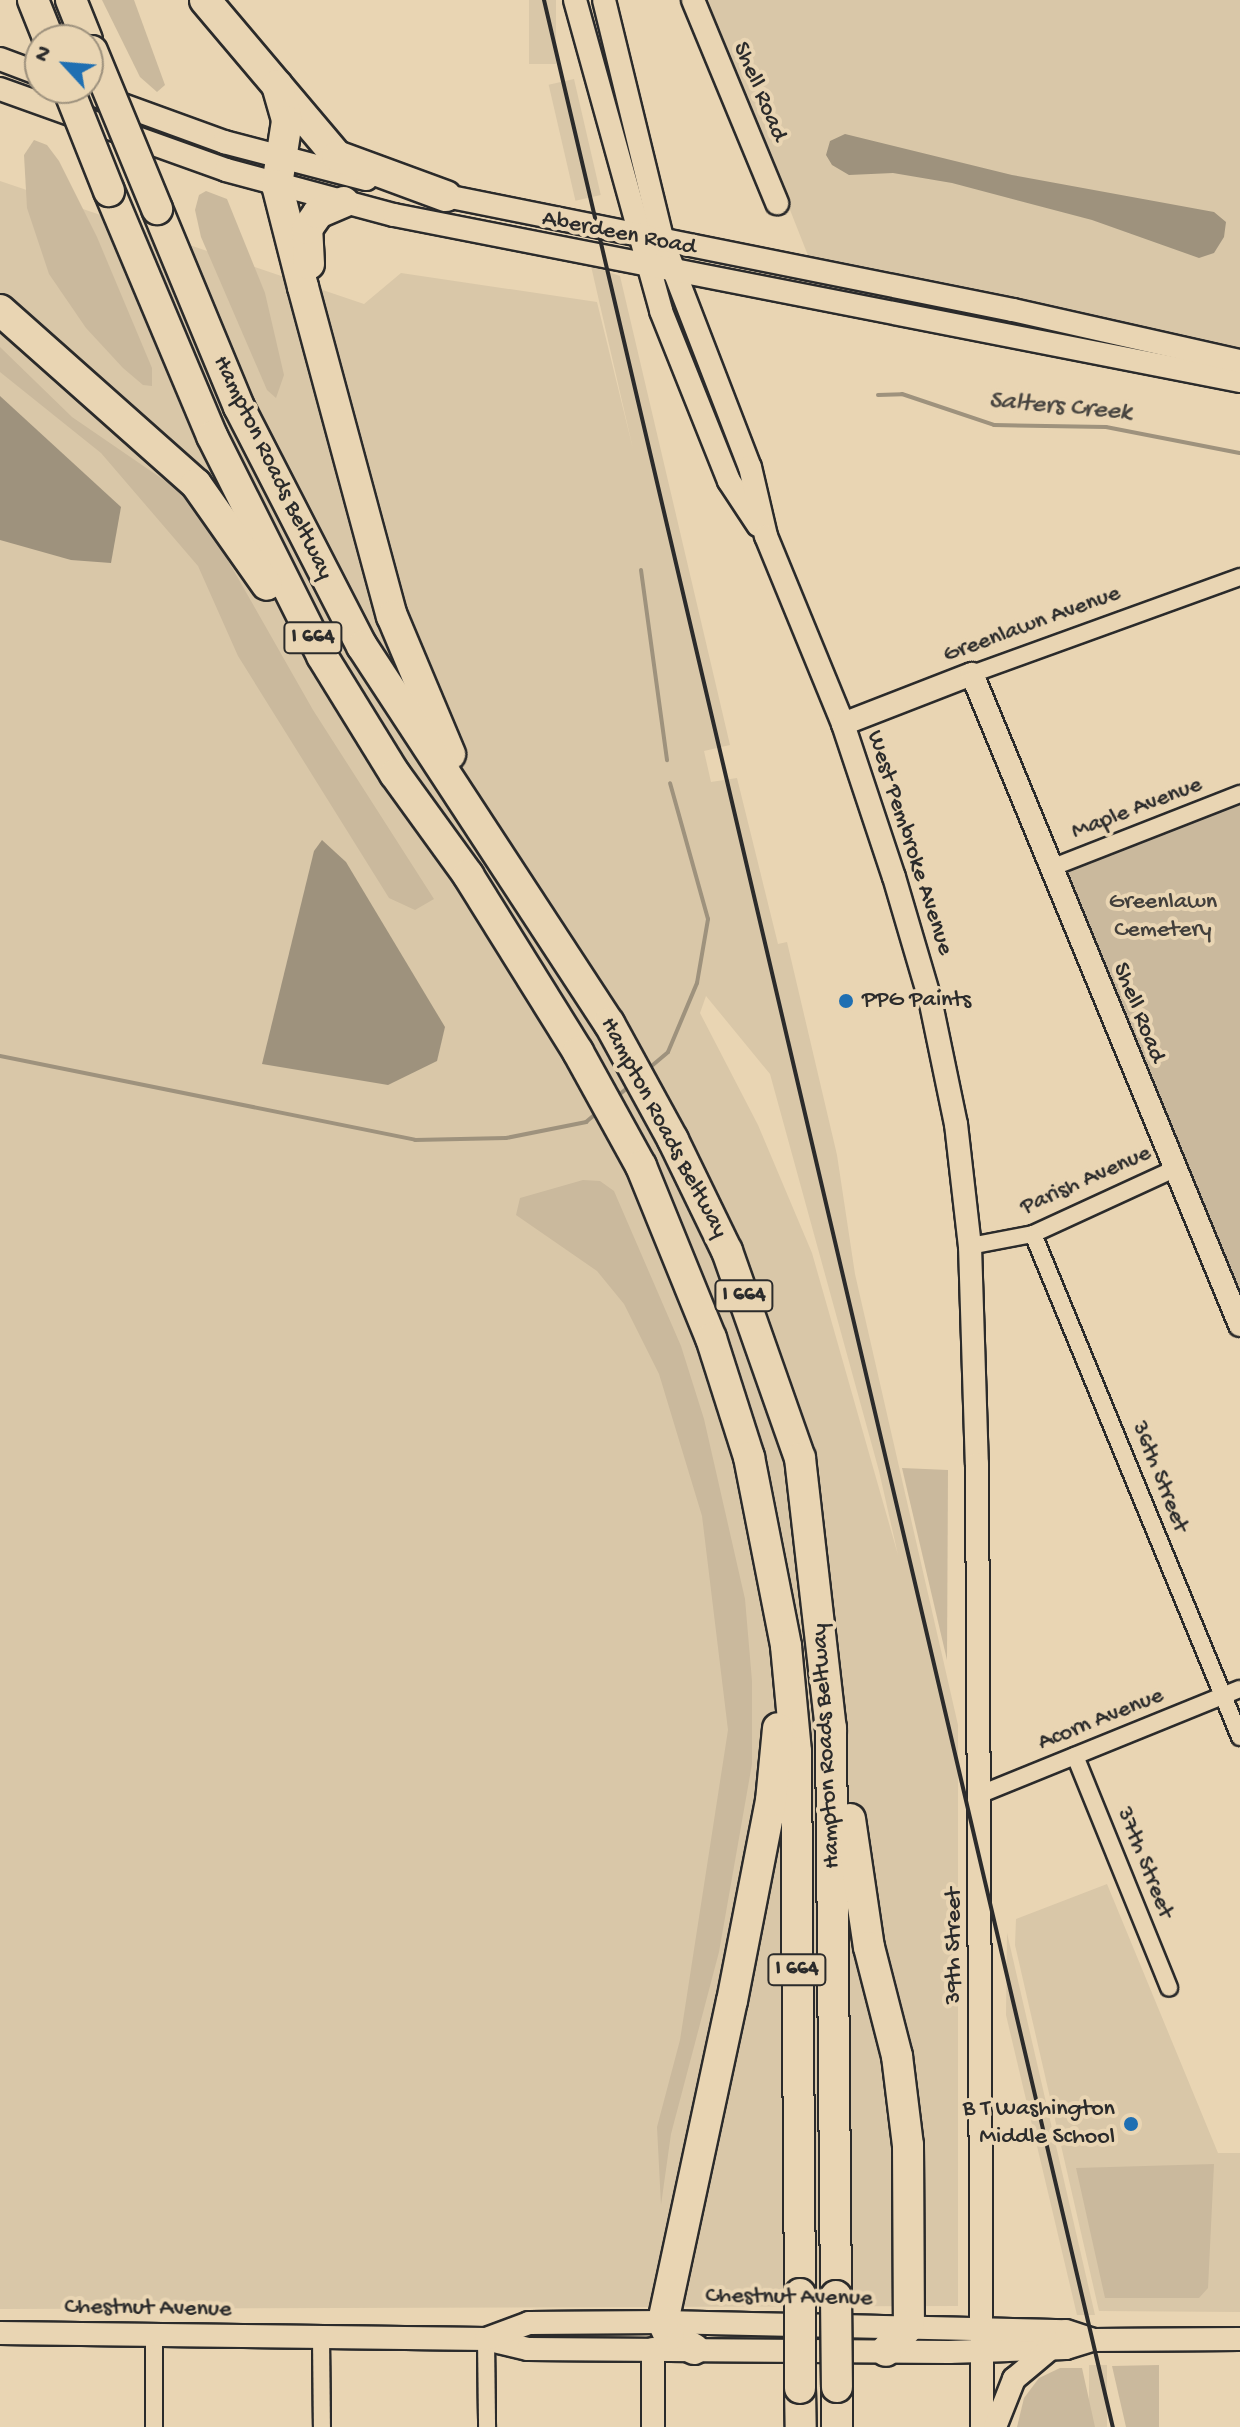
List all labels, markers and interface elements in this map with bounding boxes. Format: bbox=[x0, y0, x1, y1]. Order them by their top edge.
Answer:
north arrow bbox=[24, 24, 104, 104]
street label: Shell Road bbox=[725, 38, 793, 146]
text: N bbox=[29, 42, 59, 67]
street label: Aberdeen Road bbox=[540, 205, 698, 263]
street label: Hampton Roads Beltway bbox=[205, 351, 339, 585]
water label: Salters Creek bbox=[987, 386, 1133, 430]
street label: Greenlawn Avenue bbox=[940, 580, 1124, 670]
road number: I 664 bbox=[283, 620, 343, 656]
street label: West Pembroke Avenue bbox=[859, 727, 959, 959]
street label: Maple Avenue bbox=[1068, 771, 1206, 847]
park label: Greenlawn Cemetery bbox=[1109, 889, 1217, 945]
street label: Shell Road bbox=[1105, 959, 1171, 1067]
place label: PPG Paints bbox=[862, 987, 971, 1015]
marker: PPG Paints bbox=[837, 992, 855, 1010]
street label: Hampton Roads Beltway bbox=[593, 1013, 733, 1243]
street label: Parish Avenue bbox=[1016, 1139, 1156, 1223]
road number: I 664 bbox=[714, 1278, 774, 1314]
street label: 36th Street bbox=[1124, 1417, 1194, 1537]
street label: Hampton Roads Beltway bbox=[806, 1623, 848, 1869]
street label: Acorn Avenue bbox=[1034, 1682, 1168, 1758]
street label: 37th Street bbox=[1109, 1803, 1179, 1923]
street label: 39th Street bbox=[941, 1888, 969, 2004]
road number: I 664 bbox=[767, 1952, 827, 1988]
place label: B T Washington Middle School bbox=[963, 2096, 1115, 2152]
marker: B T Washington Middle School bbox=[1122, 2115, 1140, 2133]
street label: Chestnut Avenue bbox=[705, 2282, 873, 2314]
street label: Chestnut Avenue bbox=[64, 2293, 232, 2325]

